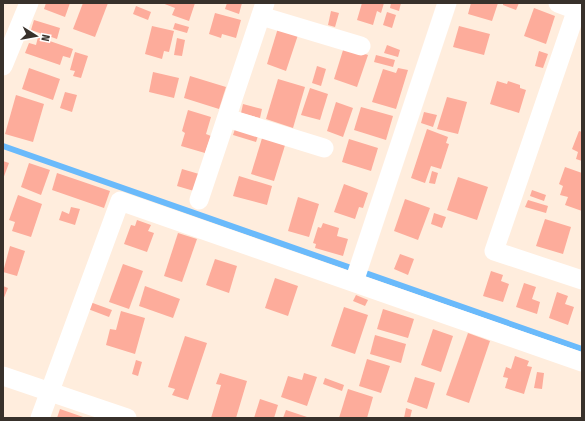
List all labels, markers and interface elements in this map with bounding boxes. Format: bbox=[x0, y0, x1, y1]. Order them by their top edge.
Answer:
north arrow bbox=[16, 16, 56, 56]
text: N bbox=[38, 33, 52, 42]

